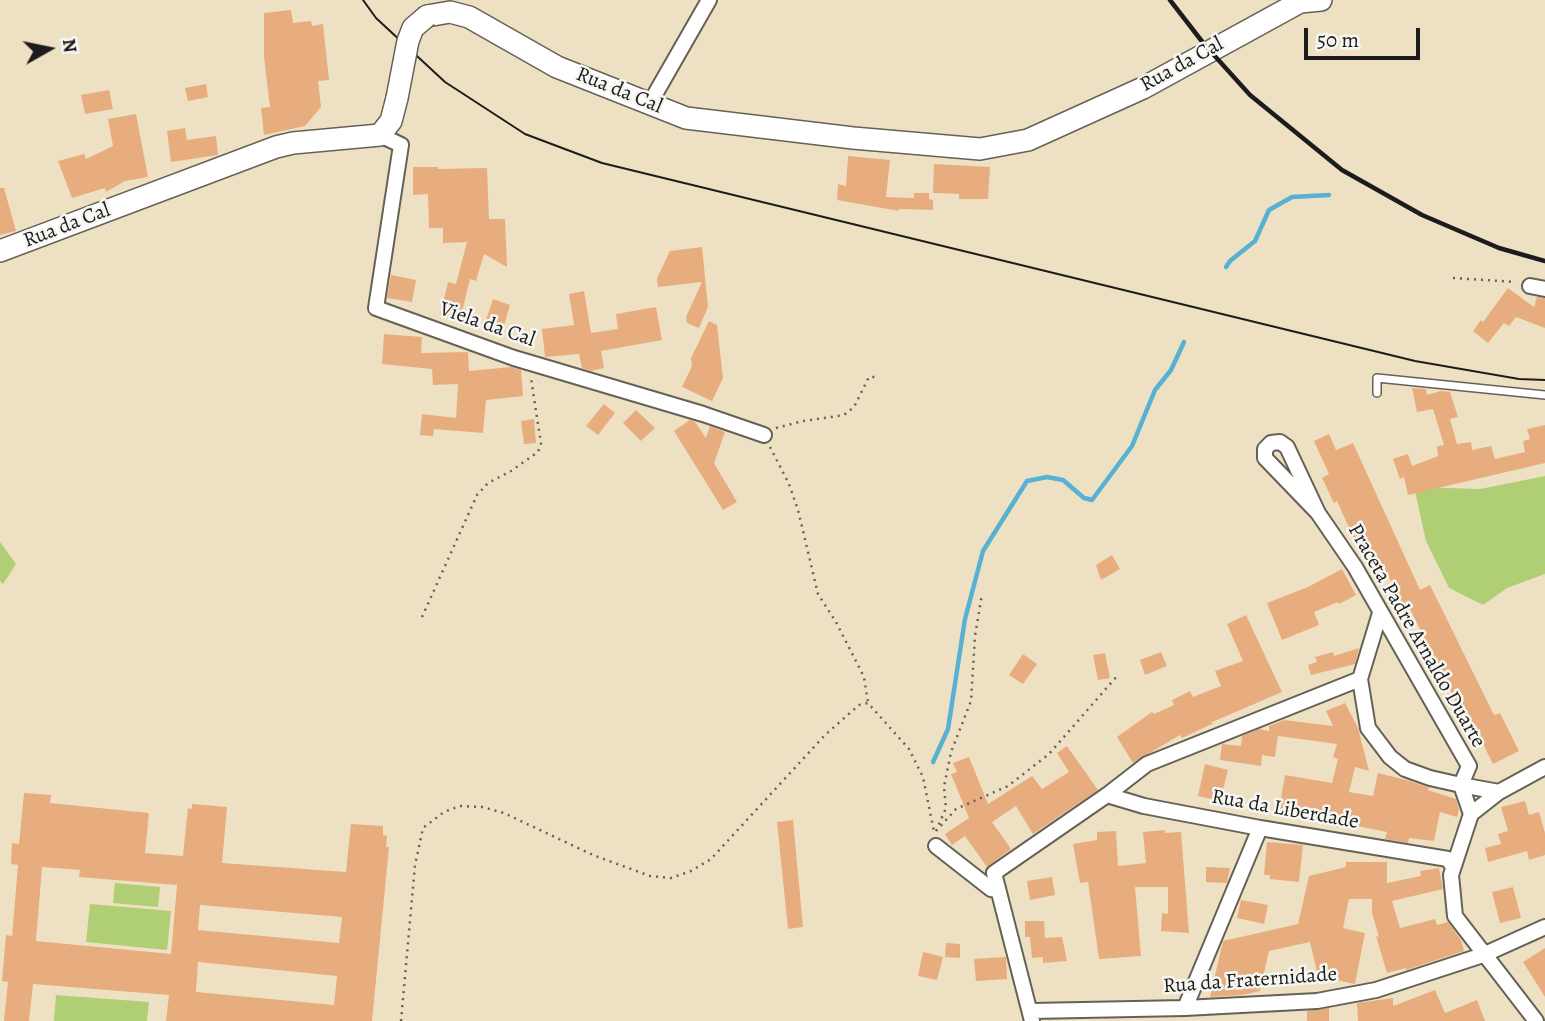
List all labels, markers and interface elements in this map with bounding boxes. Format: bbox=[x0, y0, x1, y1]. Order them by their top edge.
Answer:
north arrow bbox=[14, 14, 84, 84]
scale bar bbox=[1307, 14, 1422, 58]
text: 50 m bbox=[1317, 26, 1359, 54]
street label: Rua da Cal bbox=[1136, 32, 1228, 98]
text: N bbox=[56, 37, 84, 55]
street label: Rua da Cal bbox=[572, 62, 666, 120]
street label: Rua da Cal bbox=[20, 198, 114, 254]
street label: Viela da Cal bbox=[436, 297, 538, 353]
street label: Praceta Padre Arnaldo Duarte bbox=[1342, 520, 1490, 752]
street label: Rua da Liberdade bbox=[1209, 785, 1361, 835]
street label: Rua da Fraternidade bbox=[1162, 962, 1338, 1000]

